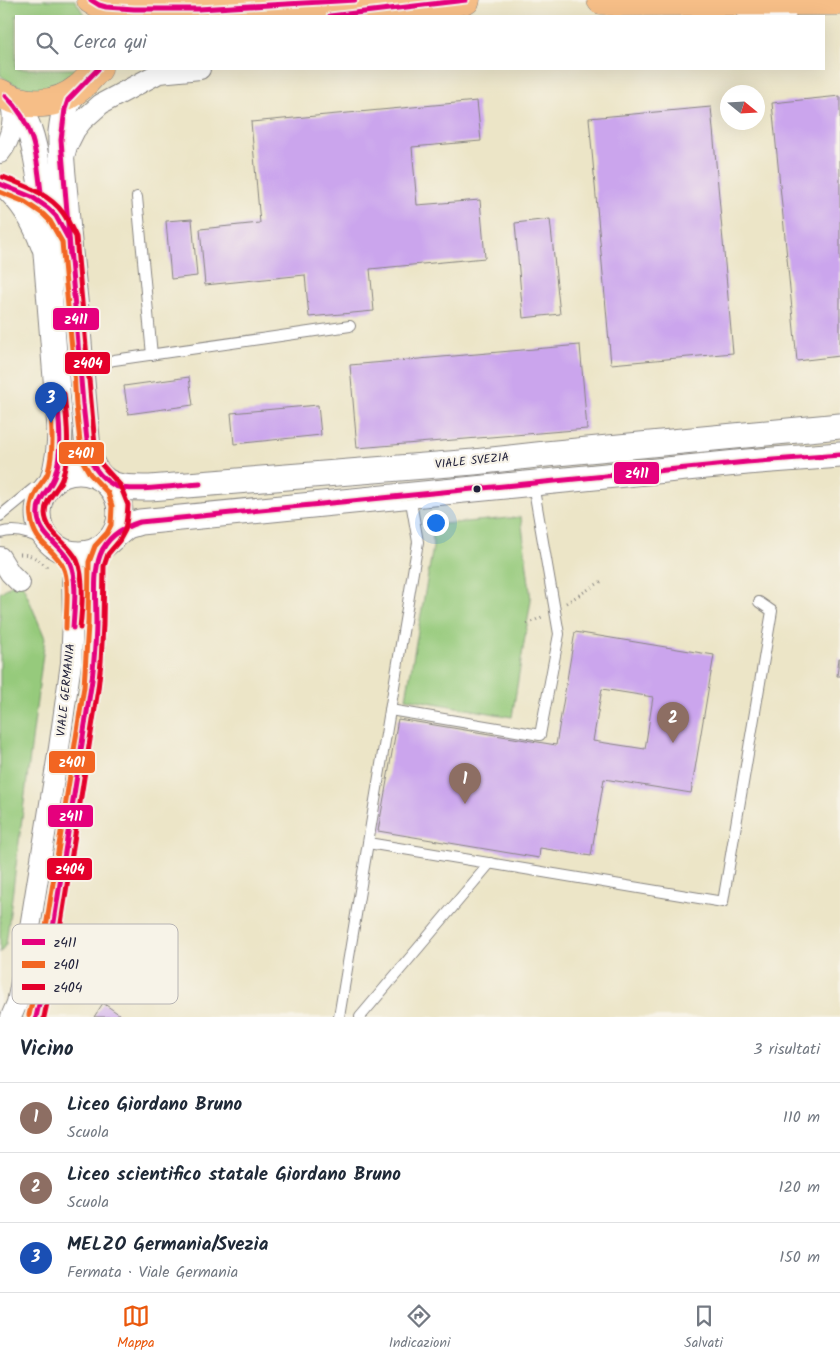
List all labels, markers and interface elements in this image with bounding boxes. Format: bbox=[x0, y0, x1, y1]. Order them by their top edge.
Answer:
search box bbox=[15, 15, 825, 70]
text: Cerca qui bbox=[73, 28, 147, 58]
icon: search bbox=[33, 29, 61, 57]
north arrow bbox=[720, 85, 765, 130]
line badge: z411 bbox=[52, 307, 100, 331]
text: z411 bbox=[65, 309, 88, 331]
line badge: z404 bbox=[64, 351, 111, 375]
text: z404 bbox=[73, 353, 103, 375]
pin: 3 bbox=[35, 382, 67, 423]
line badge: z401 bbox=[58, 441, 105, 465]
text: z401 bbox=[68, 443, 95, 465]
street label: VIALE SVEZIA bbox=[434, 448, 510, 474]
line badge: z411 bbox=[613, 461, 660, 485]
text: z411 bbox=[626, 463, 649, 485]
unlabelled marker bbox=[472, 484, 482, 494]
your location bbox=[423, 510, 449, 536]
street label: VIALE GERMANIA bbox=[52, 643, 80, 737]
pin: 2 bbox=[657, 702, 689, 743]
line badge: z401 bbox=[48, 750, 96, 774]
text: z401 bbox=[59, 752, 86, 774]
pin: 1 bbox=[449, 763, 481, 804]
line badge: z411 bbox=[47, 804, 94, 828]
text: z411 bbox=[60, 806, 83, 828]
line badge: z404 bbox=[46, 857, 93, 881]
text: z404 bbox=[55, 859, 85, 881]
legend bbox=[12, 924, 178, 1004]
text: z411 bbox=[54, 932, 77, 954]
text: z401 bbox=[54, 954, 79, 976]
text: z404 bbox=[54, 977, 83, 999]
text: Vicino bbox=[20, 1033, 74, 1066]
text: 3 risultati bbox=[753, 1037, 820, 1062]
text: Liceo Giordano Bruno bbox=[67, 1090, 242, 1120]
text: 1 bbox=[34, 1105, 38, 1130]
text: 110 m bbox=[783, 1105, 820, 1130]
text: Scuola bbox=[67, 1120, 109, 1145]
text: Liceo scientifico statale Giordano Bruno bbox=[67, 1160, 401, 1190]
text: 2 bbox=[31, 1175, 41, 1200]
text: 120 m bbox=[779, 1175, 820, 1200]
text: Scuola bbox=[67, 1190, 109, 1215]
text: MELZO Germania/Svezia bbox=[67, 1230, 268, 1260]
text: 3 bbox=[32, 1245, 40, 1270]
text: 150 m bbox=[779, 1245, 820, 1270]
text: Fermata · Viale Germania bbox=[67, 1260, 238, 1285]
tab: Mappa bbox=[117, 1302, 155, 1354]
tab: Indicazioni bbox=[389, 1302, 450, 1354]
tab: Salvati bbox=[684, 1302, 723, 1354]

